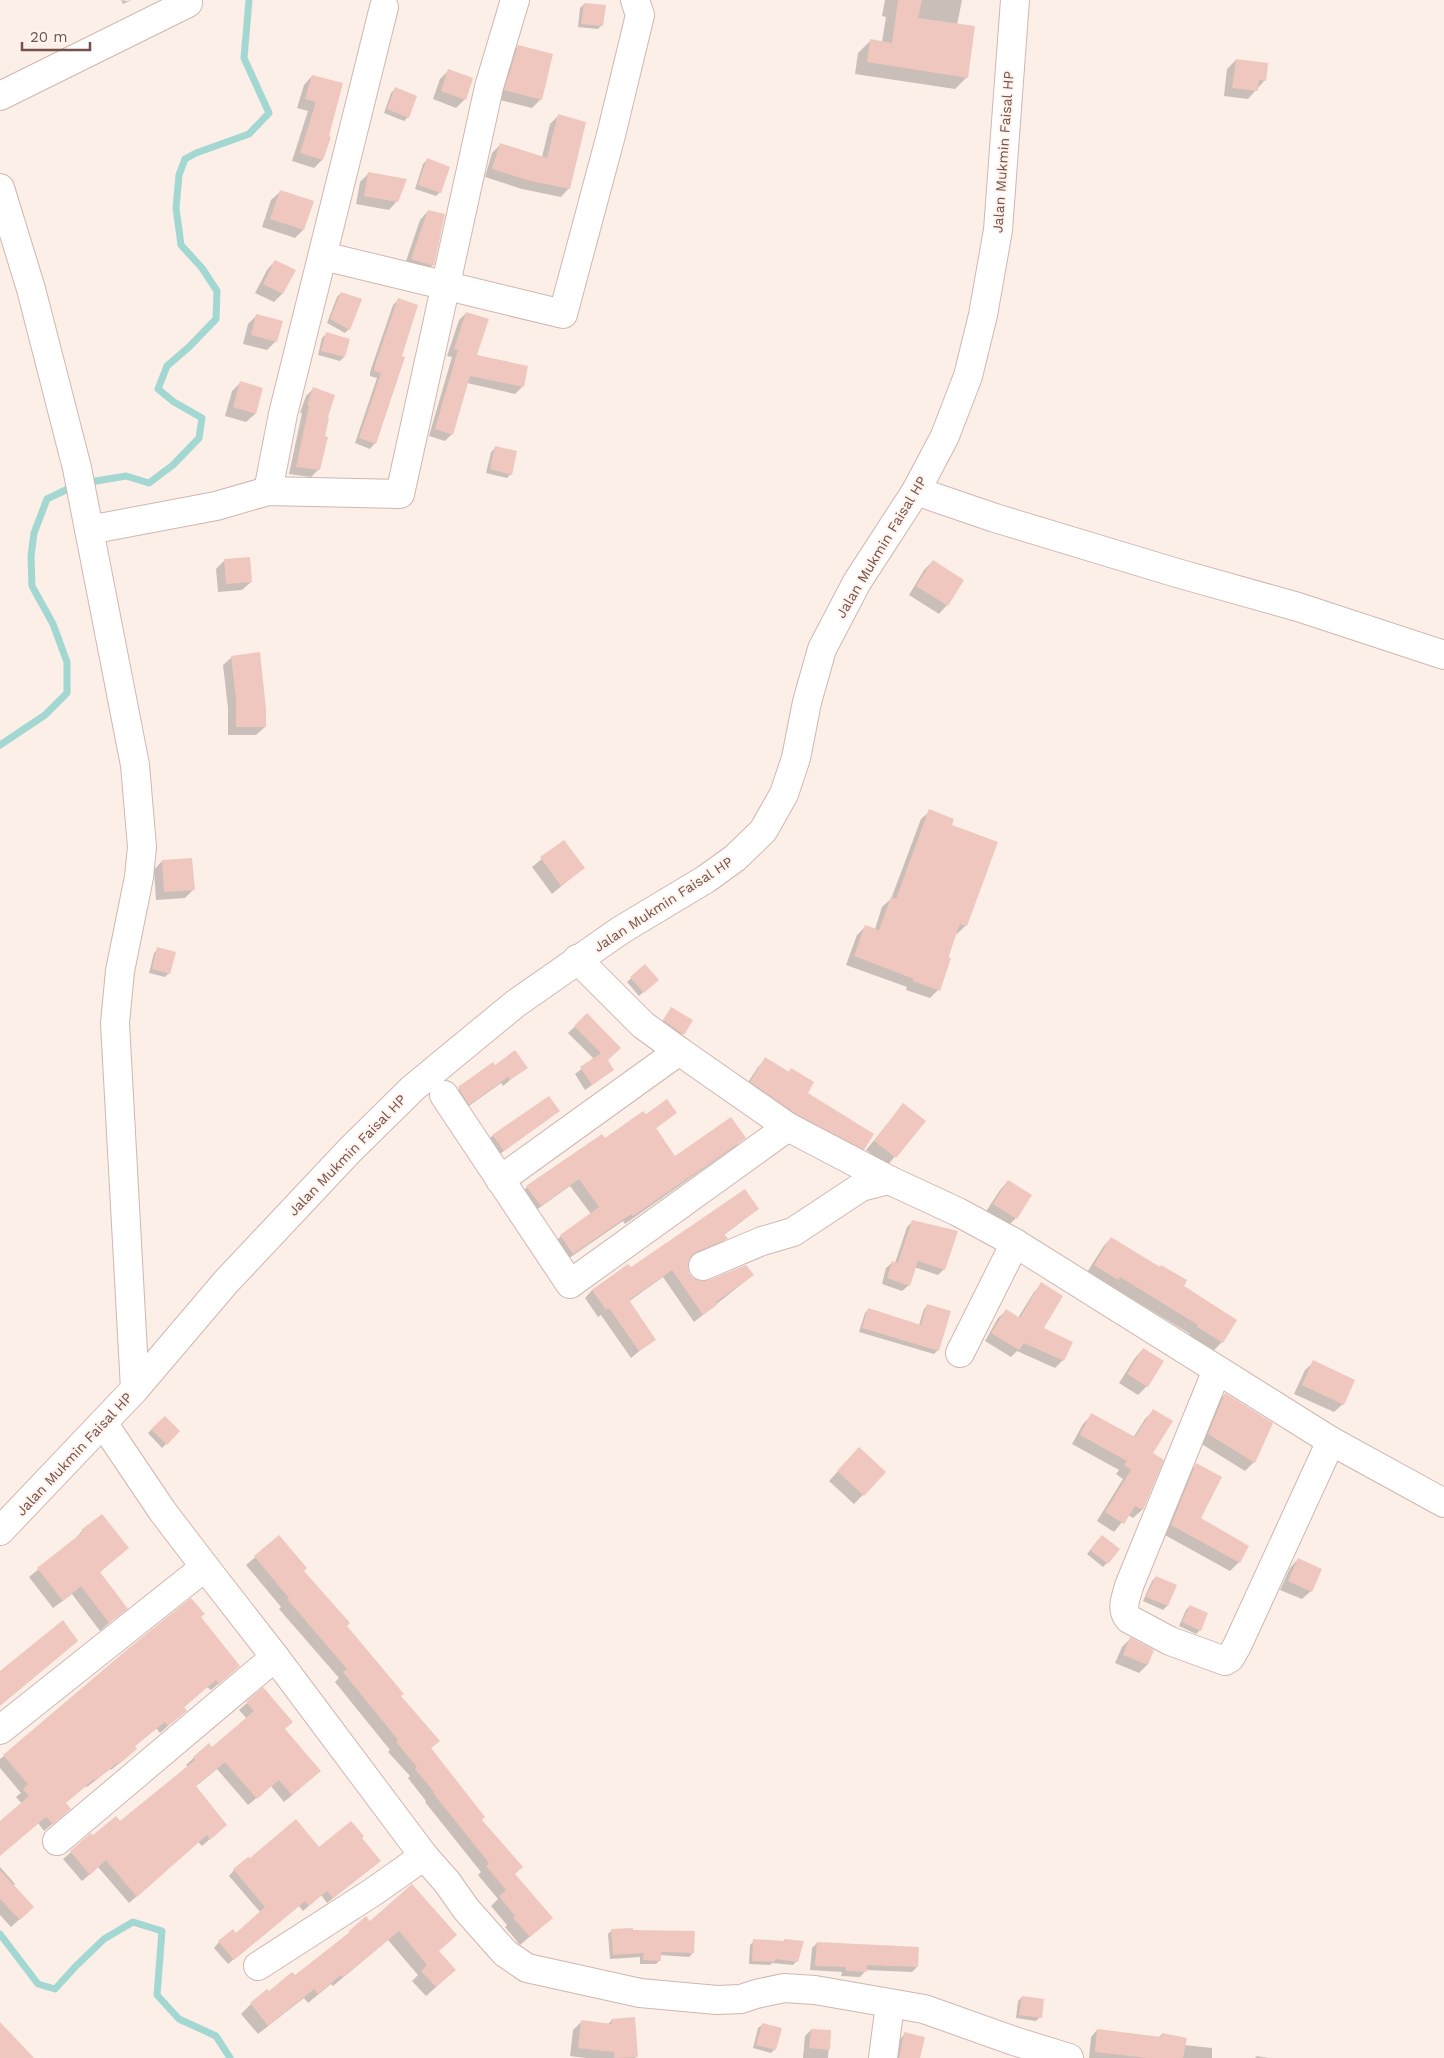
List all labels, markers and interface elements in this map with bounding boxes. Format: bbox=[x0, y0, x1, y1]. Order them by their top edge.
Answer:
scale bar bbox=[22, 20, 90, 52]
text: 20 m bbox=[30, 28, 68, 46]
street label: Jalan Mukmin Faisal HP bbox=[989, 70, 1017, 234]
street label: Jalan Mukmin Faisal HP bbox=[832, 473, 930, 621]
street label: Jalan Mukmin Faisal HP bbox=[591, 853, 735, 955]
street label: Jalan Mukmin Faisal HP bbox=[285, 1091, 409, 1219]
street label: Jalan Mukmin Faisal HP bbox=[13, 1389, 135, 1519]

